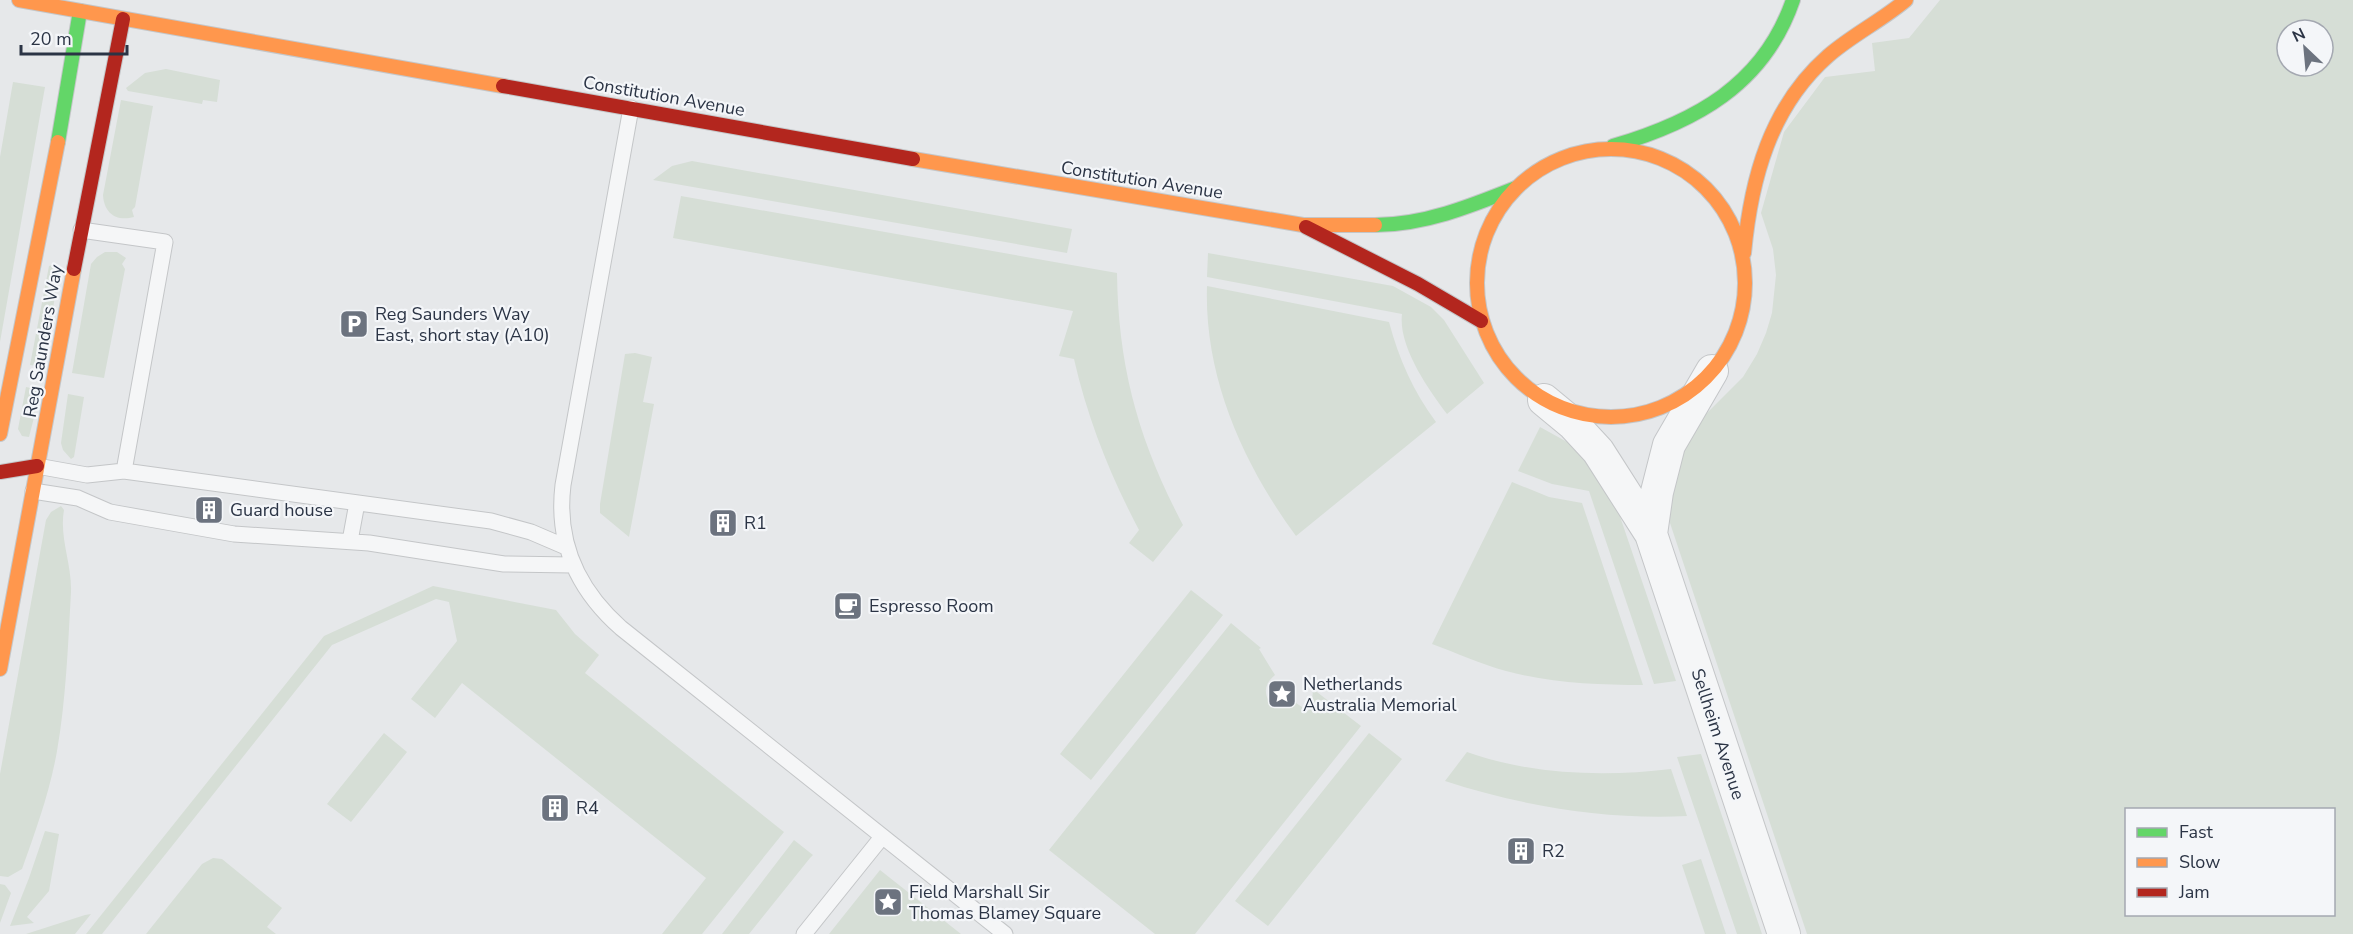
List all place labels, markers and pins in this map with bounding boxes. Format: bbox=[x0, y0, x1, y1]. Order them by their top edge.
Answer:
place label: Reg Saunders Way East, short stay (A10) bbox=[375, 302, 550, 347]
parking icon: Reg Saunders Way East, short stay (A10) bbox=[338, 308, 370, 340]
building icon: Guard house bbox=[193, 494, 225, 526]
place label: Guard house bbox=[230, 498, 333, 522]
building icon: R1 bbox=[707, 507, 739, 539]
place label: R1 bbox=[744, 511, 767, 535]
cafe icon: Espresso Room bbox=[832, 590, 864, 622]
place label: Espresso Room bbox=[869, 594, 994, 618]
place label: Netherlands Australia Memorial bbox=[1303, 672, 1457, 717]
place icon: Netherlands Australia Memorial bbox=[1266, 678, 1298, 710]
building icon: R4 bbox=[539, 792, 571, 824]
place label: R4 bbox=[576, 796, 599, 820]
building icon: R2 bbox=[1505, 835, 1537, 867]
place label: R2 bbox=[1542, 839, 1565, 863]
place label: Field Marshall Sir Thomas Blamey Square bbox=[909, 880, 1101, 925]
place icon: Field Marshall Sir Thomas Blamey Square bbox=[872, 886, 904, 918]

